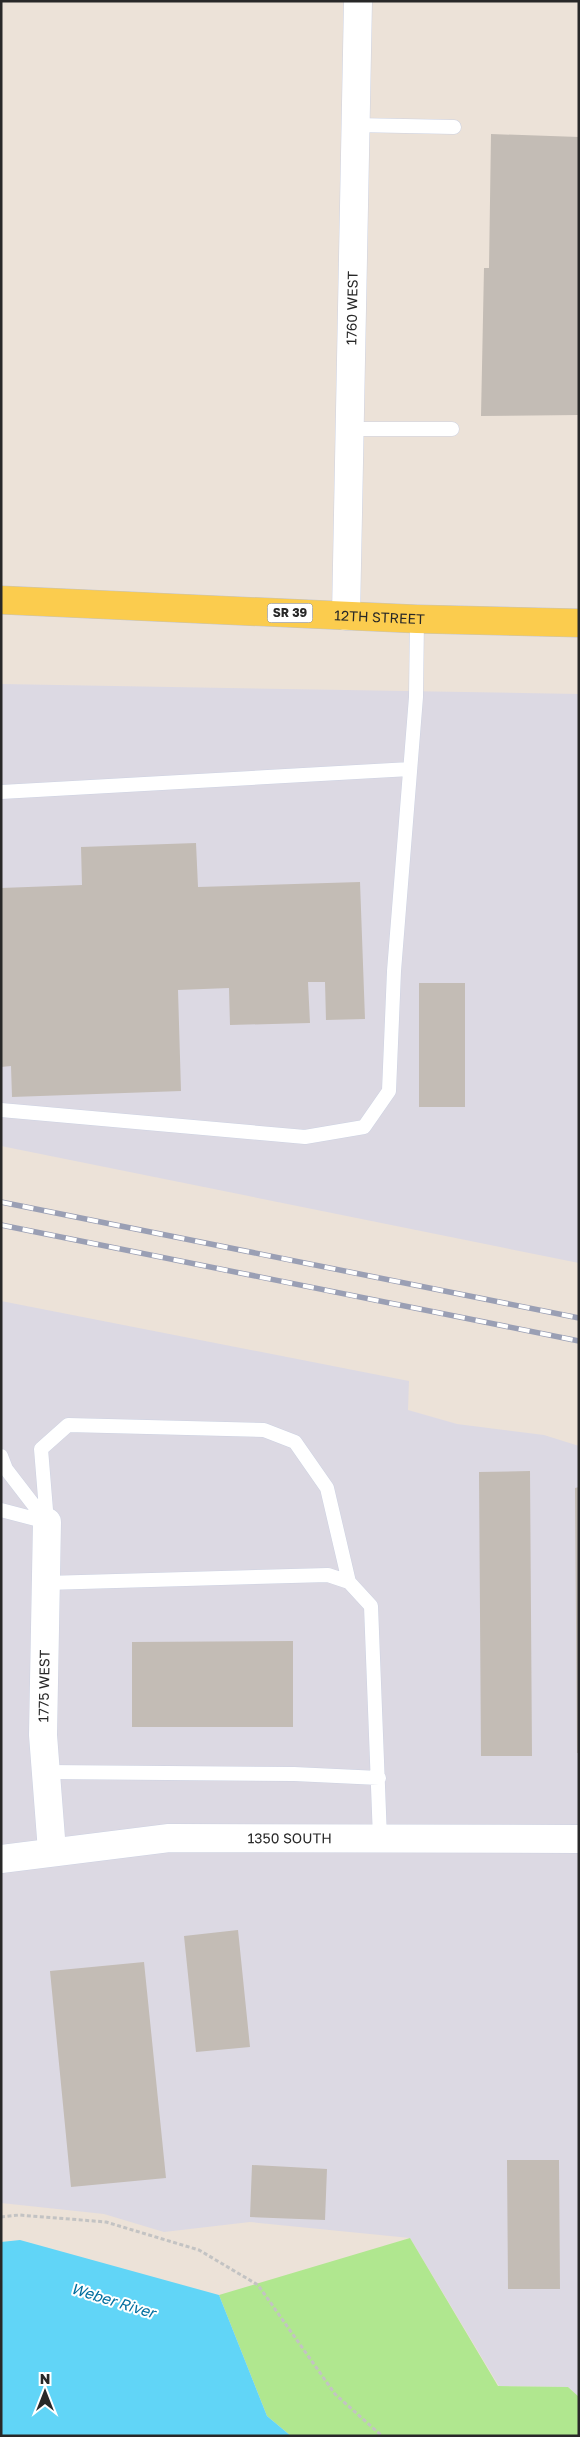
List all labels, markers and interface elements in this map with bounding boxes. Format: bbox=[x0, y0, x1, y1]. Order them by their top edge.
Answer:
street label: 1760 WEST bbox=[342, 270, 361, 345]
road number: SR 39 bbox=[268, 604, 312, 622]
street label: 12TH STREET bbox=[334, 606, 425, 627]
street label: 1775 WEST bbox=[34, 1649, 53, 1723]
street label: 1350 SOUTH bbox=[248, 1829, 332, 1846]
water label: Weber River bbox=[69, 2279, 160, 2322]
north arrow bbox=[20, 2367, 70, 2417]
text: N bbox=[40, 2370, 50, 2387]

